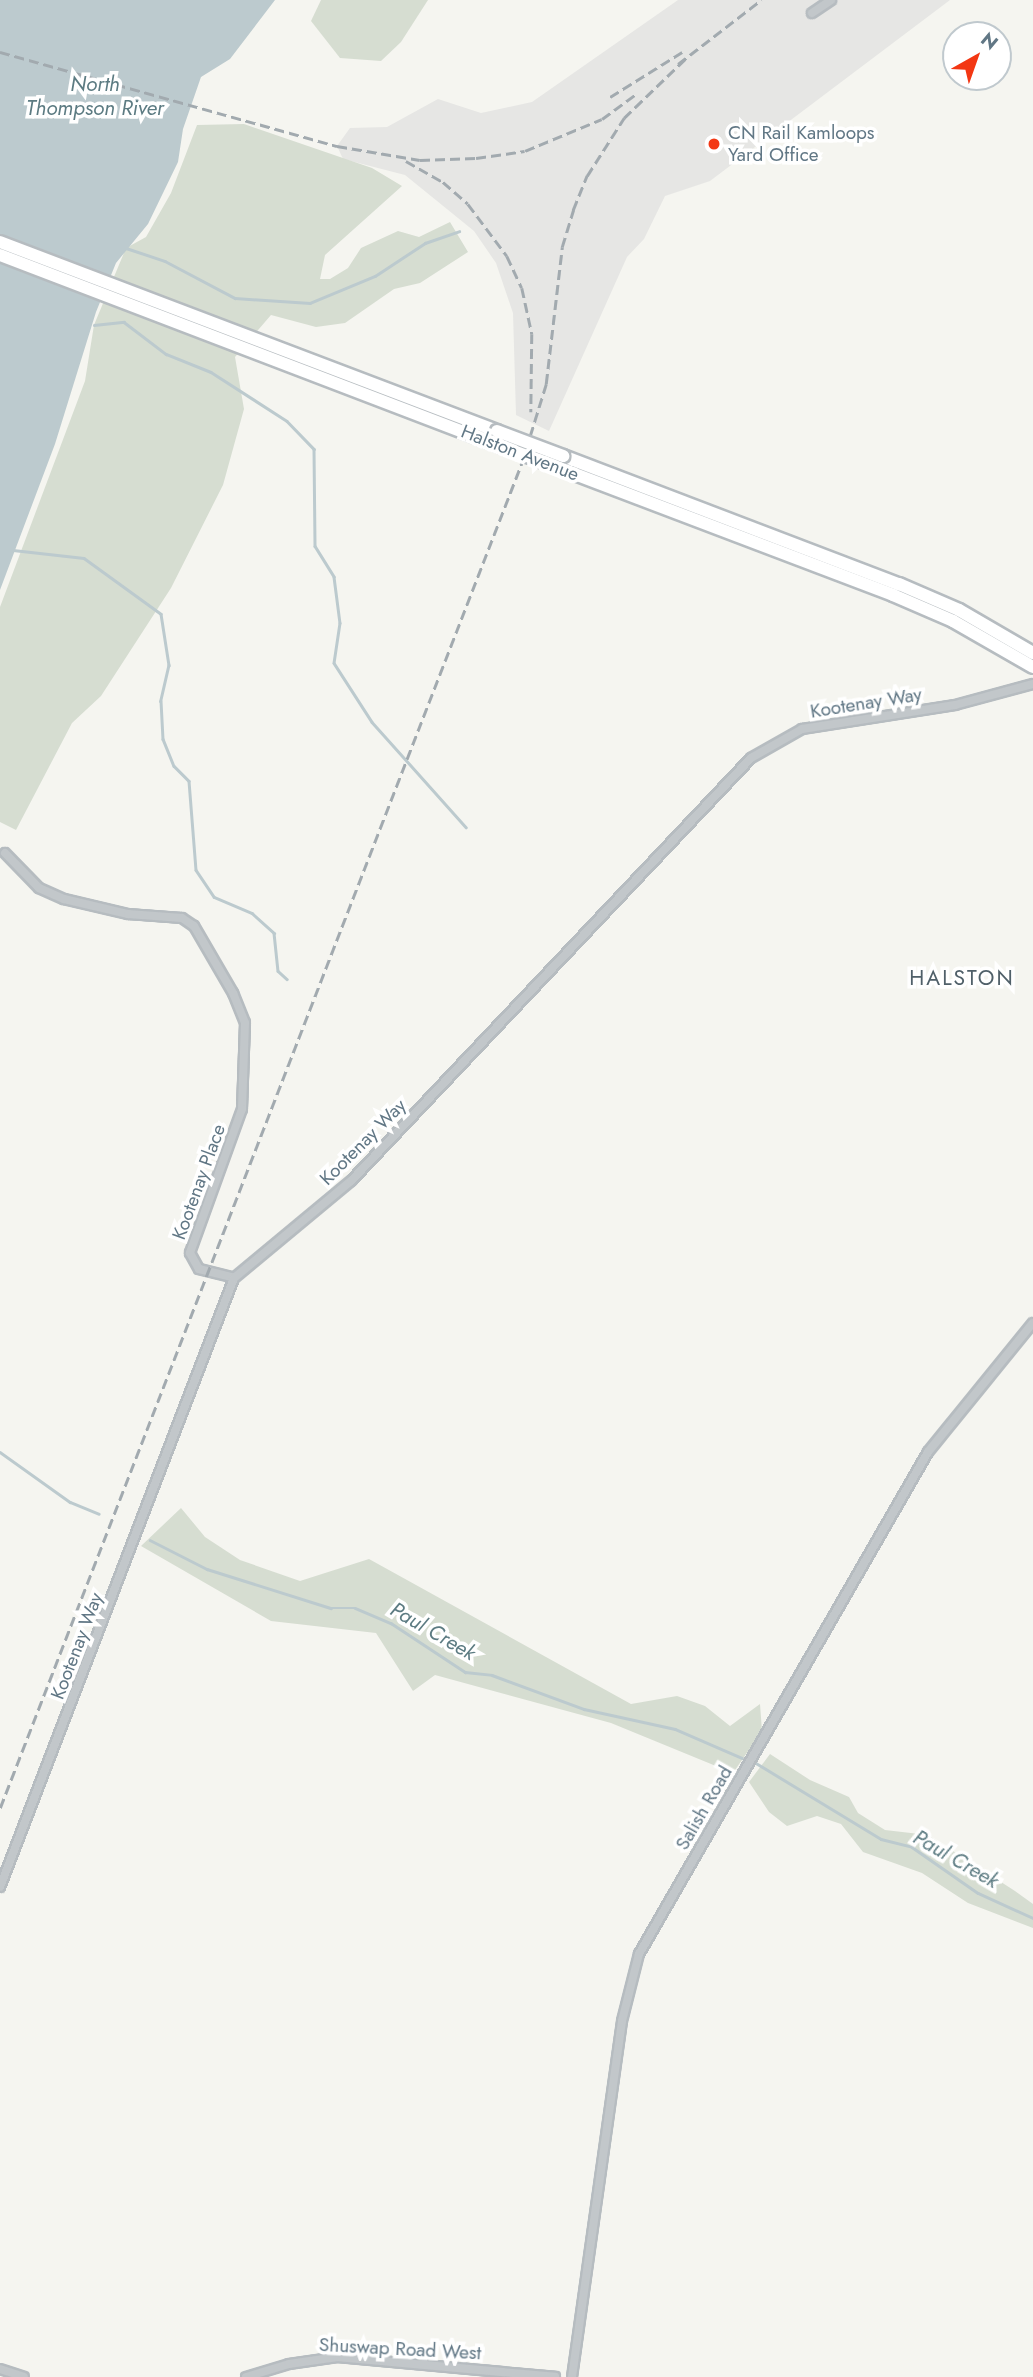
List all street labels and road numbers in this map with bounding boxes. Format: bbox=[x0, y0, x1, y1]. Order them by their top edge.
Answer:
street label: Halston Avenue bbox=[458, 420, 582, 486]
street label: Kootenay Way bbox=[809, 683, 923, 723]
street label: Kootenay Way bbox=[315, 1094, 411, 1190]
street label: Kootenay Place bbox=[168, 1121, 230, 1243]
street label: Kootenay Way bbox=[46, 1589, 108, 1703]
street label: Salish Road bbox=[671, 1762, 737, 1854]
street label: Shuswap Road West bbox=[318, 2333, 482, 2365]

